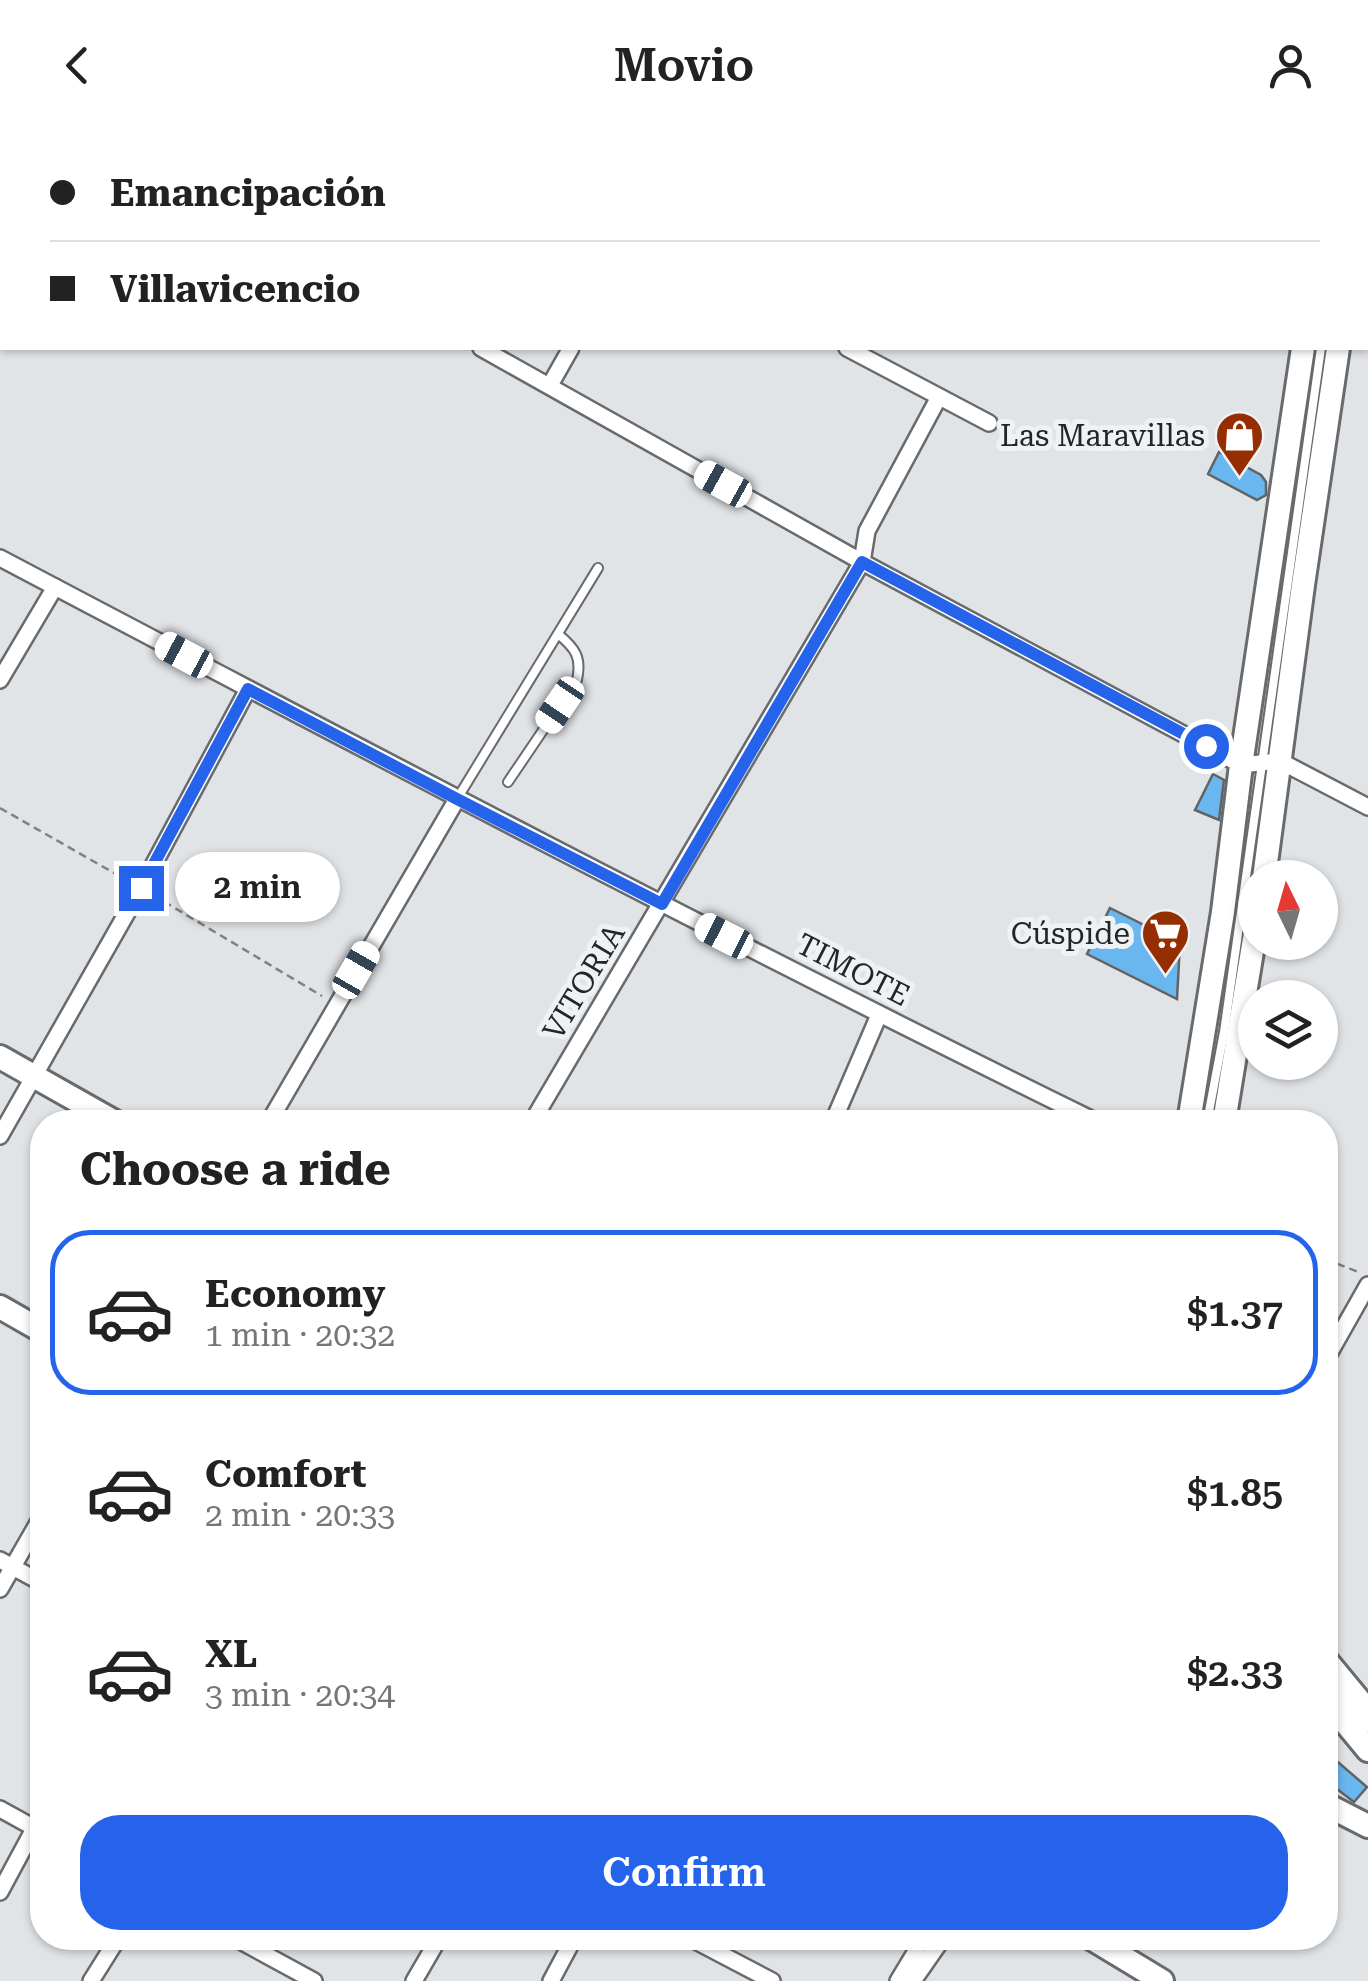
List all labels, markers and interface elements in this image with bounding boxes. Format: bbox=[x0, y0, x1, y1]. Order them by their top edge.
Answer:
icon: back bbox=[50, 38, 105, 93]
icon: person bbox=[1263, 38, 1318, 93]
text: Movio bbox=[614, 39, 754, 92]
text: Emancipación bbox=[110, 171, 386, 215]
text: Villavicencio bbox=[110, 267, 361, 311]
shop icon: Las Maravillas bbox=[1214, 410, 1266, 478]
place label: Las Maravillas bbox=[1000, 418, 1205, 453]
car bbox=[689, 456, 757, 512]
car bbox=[150, 628, 218, 682]
car bbox=[531, 672, 589, 738]
route start bbox=[1184, 724, 1229, 769]
callout: 2 min bbox=[176, 853, 341, 923]
north arrow bbox=[1238, 860, 1338, 960]
map controls bbox=[1238, 860, 1338, 1080]
route end bbox=[119, 866, 164, 911]
text: 2 min bbox=[213, 868, 302, 906]
supermarket icon: Cúspide bbox=[1139, 908, 1191, 976]
car bbox=[690, 909, 758, 963]
place label: Cúspide bbox=[1011, 916, 1130, 951]
street label: VITORIA bbox=[535, 918, 632, 1046]
street label: TIMOTE bbox=[791, 926, 916, 1013]
car bbox=[328, 937, 384, 1003]
button: layers bbox=[1238, 980, 1338, 1080]
text: Choose a ride bbox=[80, 1143, 391, 1196]
icon: car bbox=[85, 1268, 175, 1358]
text: Economy bbox=[205, 1272, 385, 1316]
text: $1.37 bbox=[1187, 1291, 1283, 1335]
text: 1 min · 20:32 bbox=[205, 1316, 395, 1354]
icon: car bbox=[85, 1448, 175, 1538]
text: Comfort bbox=[205, 1452, 366, 1496]
text: $1.85 bbox=[1187, 1471, 1283, 1515]
text: 2 min · 20:33 bbox=[205, 1496, 395, 1534]
icon: car bbox=[85, 1628, 175, 1718]
text: XL bbox=[205, 1632, 257, 1676]
text: $2.33 bbox=[1187, 1651, 1283, 1695]
text: 3 min · 20:34 bbox=[205, 1676, 395, 1714]
button: Confirm bbox=[80, 1815, 1288, 1930]

